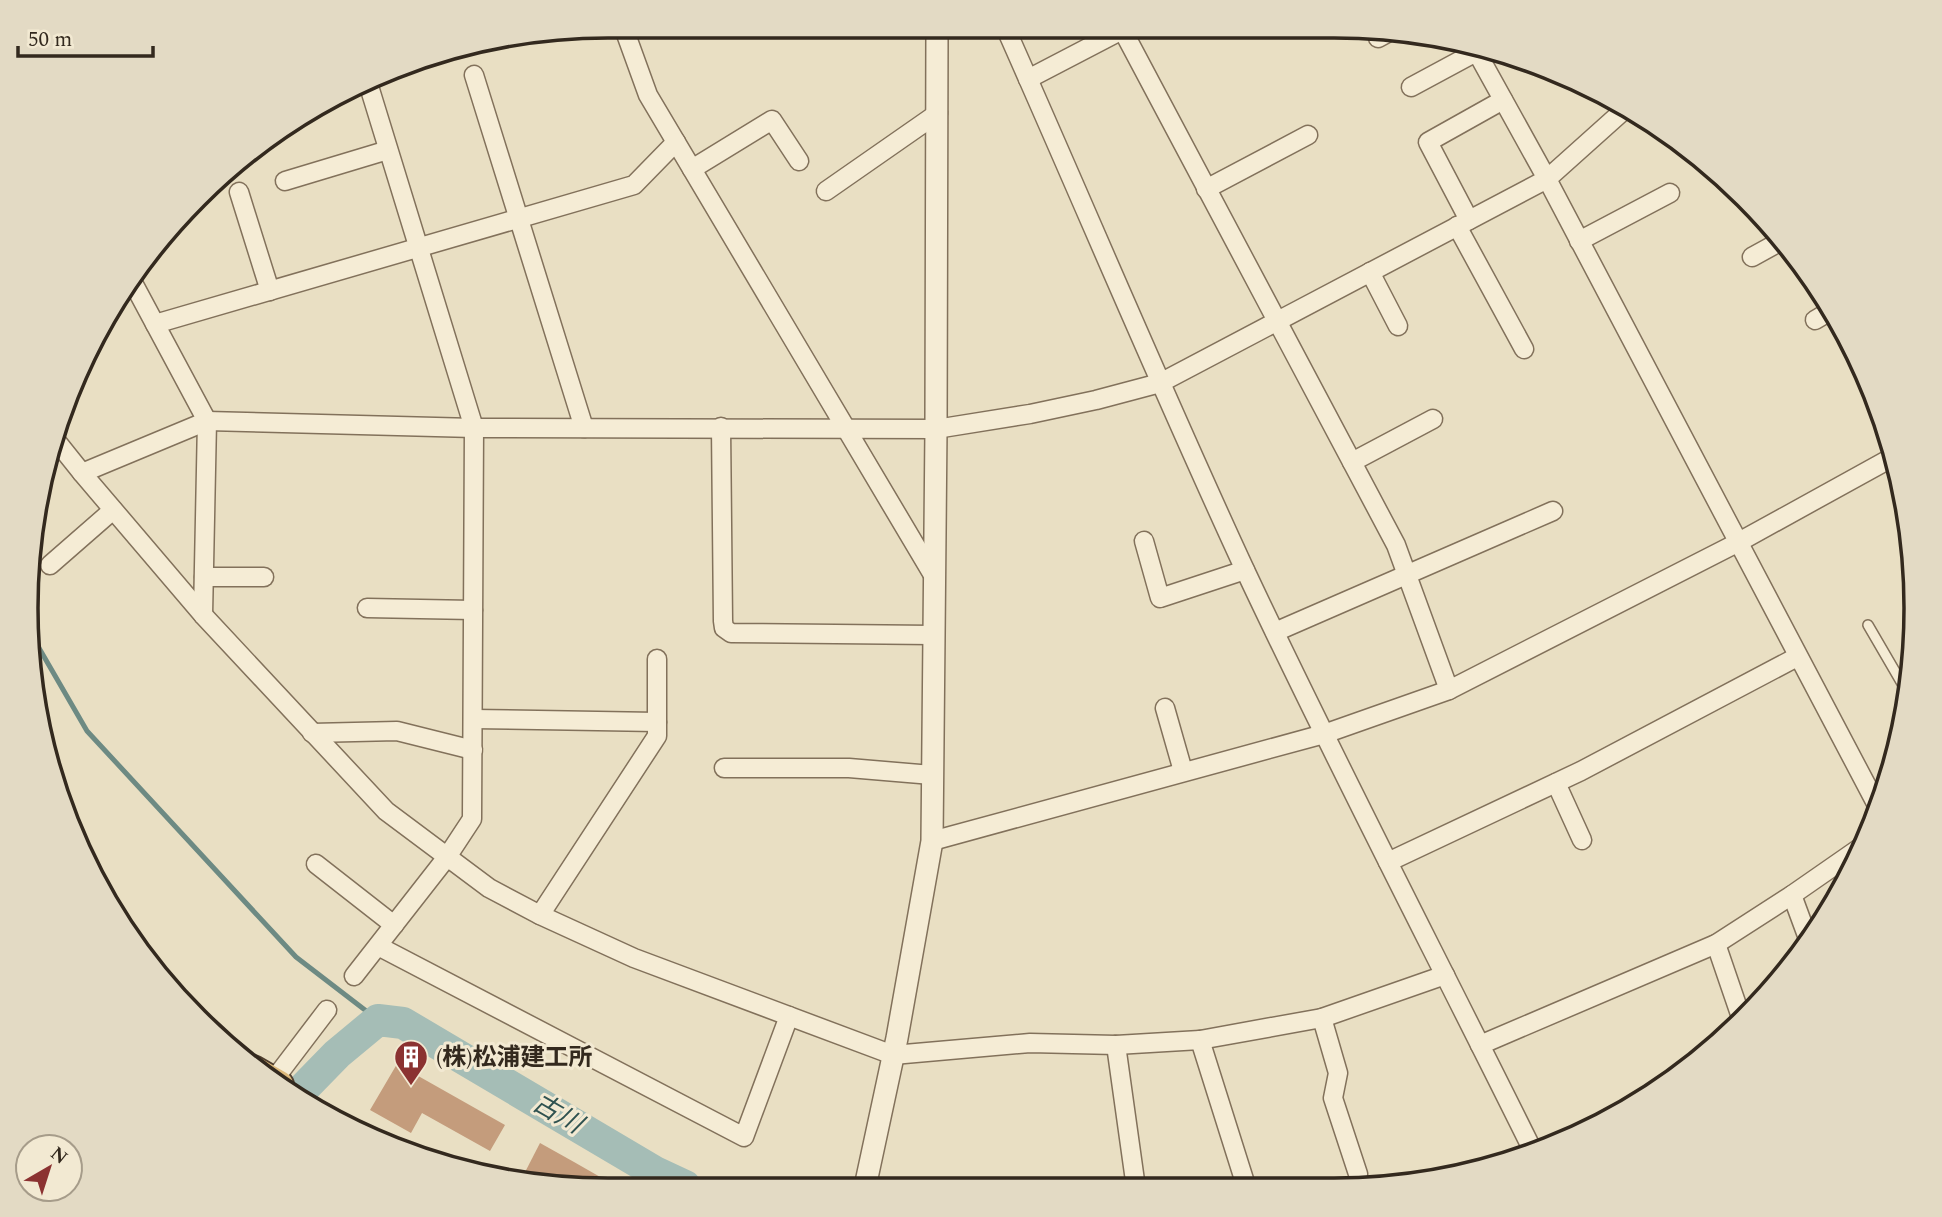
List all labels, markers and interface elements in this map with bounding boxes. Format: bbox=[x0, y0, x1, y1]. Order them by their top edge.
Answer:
scale bar bbox=[18, 14, 152, 58]
text: 50 m bbox=[28, 24, 72, 56]
building icon: (株)松浦建工所 bbox=[392, 1038, 430, 1087]
place label: (株)松浦建工所 bbox=[436, 1040, 593, 1076]
water label: 古川 bbox=[525, 1084, 593, 1146]
north arrow bbox=[14, 1133, 84, 1203]
text: N bbox=[44, 1140, 74, 1172]

